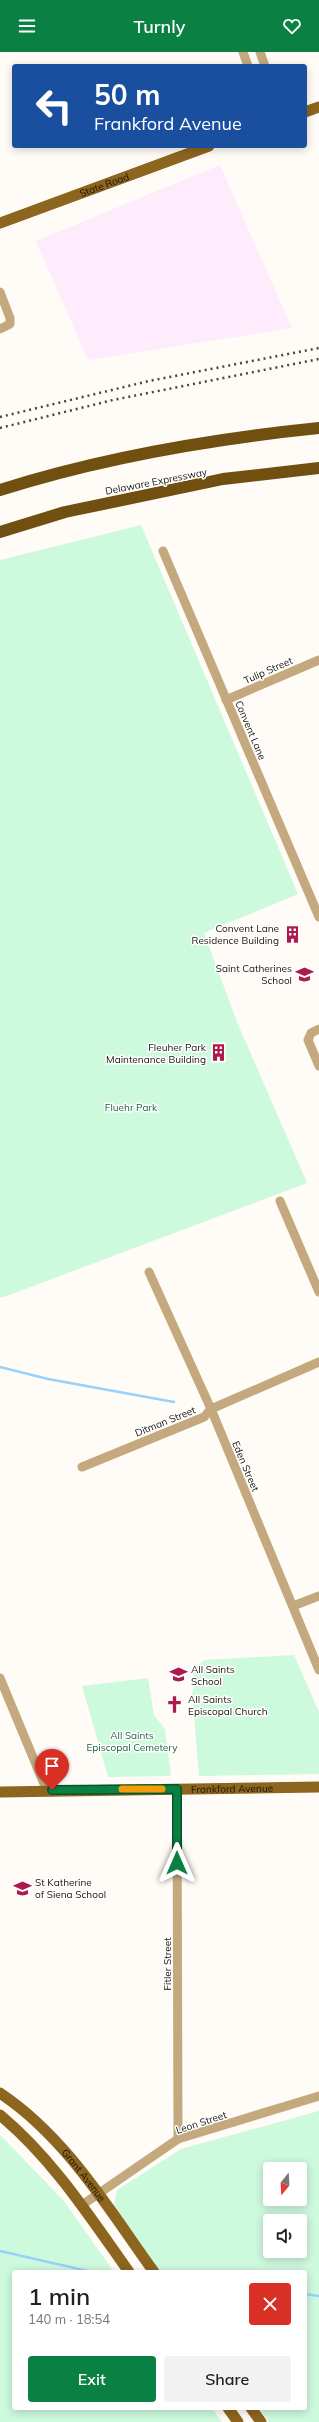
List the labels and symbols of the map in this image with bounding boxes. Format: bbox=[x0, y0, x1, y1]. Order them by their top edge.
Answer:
street label: State Road bbox=[78, 170, 131, 200]
street label: Delaware Expressway bbox=[104, 465, 209, 498]
street label: Tulip Street bbox=[242, 654, 295, 687]
street label: Convent Lane bbox=[232, 698, 269, 762]
place label: Convent Lane Residence Building bbox=[192, 922, 279, 947]
building icon: Convent Lane Residence Building bbox=[282, 924, 302, 944]
place label: Saint Catherines School bbox=[216, 962, 292, 987]
school or university icon: Saint Catherines School bbox=[295, 964, 315, 984]
place label: Fleuher Park Maintenance Building bbox=[106, 1041, 207, 1066]
building icon: Fleuher Park Maintenance Building bbox=[209, 1043, 229, 1063]
park label: Fluehr Park bbox=[105, 1101, 158, 1114]
street label: Ditman Street bbox=[133, 1403, 198, 1440]
street label: Eden Street bbox=[229, 1439, 262, 1494]
place label: All Saints School bbox=[191, 1663, 235, 1688]
school or university icon: All Saints School bbox=[168, 1665, 188, 1685]
place label: All Saints Episcopal Church bbox=[188, 1693, 268, 1718]
church icon: All Saints Episcopal Church bbox=[165, 1695, 185, 1715]
park label: All Saints Episcopal Cemetery bbox=[86, 1729, 178, 1754]
pin bbox=[35, 1749, 69, 1790]
street label: Frankford Avenue bbox=[191, 1782, 273, 1796]
position arrow bbox=[156, 1842, 198, 1884]
place label: St Katherine of Siena School bbox=[35, 1876, 106, 1901]
school or university icon: St Katherine of Siena School bbox=[12, 1878, 32, 1898]
street label: Fitler Street bbox=[161, 1937, 174, 1991]
street label: Leon Street bbox=[174, 2108, 229, 2137]
street label: Grant Avenue bbox=[59, 2146, 108, 2204]
north arrow bbox=[263, 2162, 307, 2206]

